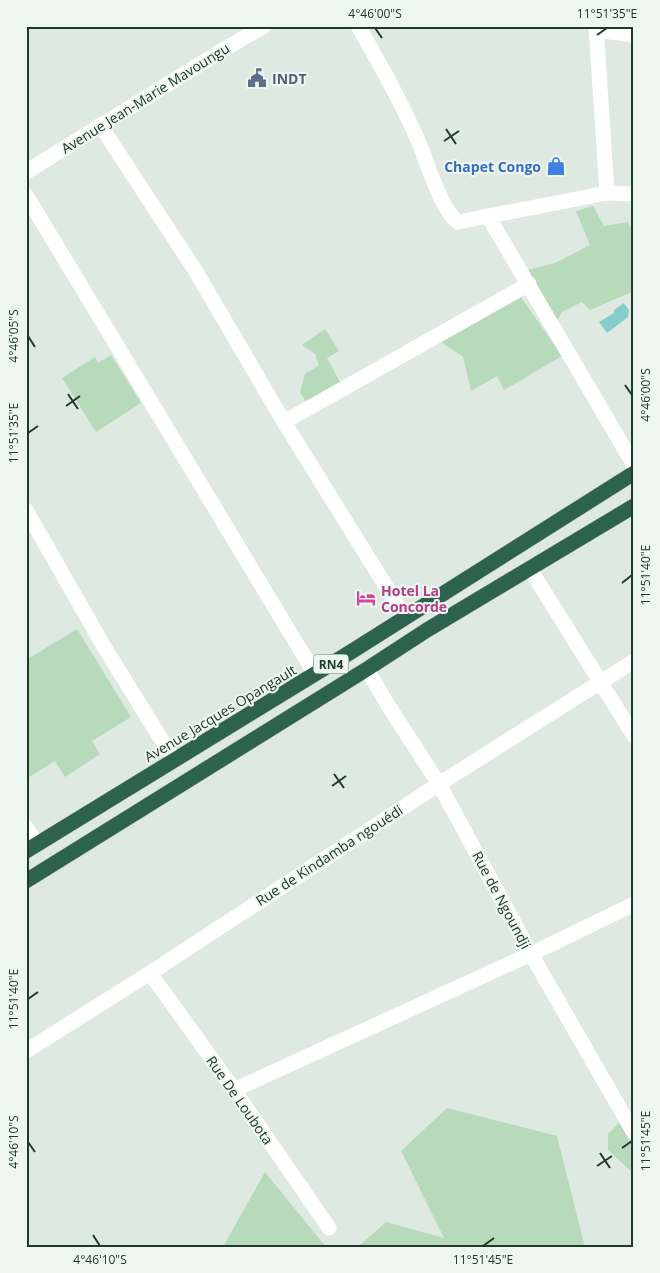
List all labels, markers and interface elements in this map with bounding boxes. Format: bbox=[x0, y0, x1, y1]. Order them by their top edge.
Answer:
text: 4°46'00"S bbox=[348, 5, 402, 22]
text: 11°51'35"E bbox=[577, 5, 637, 22]
street label: Avenue Jean-Marie Mavoungu bbox=[57, 38, 233, 158]
public building icon: INDT bbox=[246, 67, 268, 89]
place label: INDT bbox=[272, 69, 307, 88]
shop icon: Chapet Congo bbox=[545, 155, 567, 177]
place label: Chapet Congo bbox=[444, 157, 541, 176]
text: 4°46'05"S bbox=[5, 309, 22, 363]
text: 4°46'00"S bbox=[637, 368, 654, 422]
text: 11°51'35"E bbox=[5, 403, 22, 463]
text: 11°51'40"E bbox=[637, 545, 654, 605]
place label: Hotel La Concorde bbox=[381, 581, 447, 616]
hotel icon: Hotel La Concorde bbox=[355, 587, 377, 609]
road number: RN4 bbox=[314, 654, 348, 674]
street label: Avenue Jacques Opangault bbox=[140, 660, 300, 766]
street label: Rue de Kindamba ngouédi bbox=[252, 800, 406, 910]
street label: Rue de Ngoundji bbox=[468, 848, 536, 952]
text: 11°51'40"E bbox=[5, 969, 22, 1029]
street label: Rue De Loubota bbox=[202, 1052, 278, 1148]
text: 11°51'45"E bbox=[637, 1111, 654, 1171]
text: 4°46'10"S bbox=[5, 1115, 22, 1169]
text: 4°46'10"S bbox=[73, 1251, 127, 1268]
text: 11°51'45"E bbox=[453, 1251, 513, 1268]

